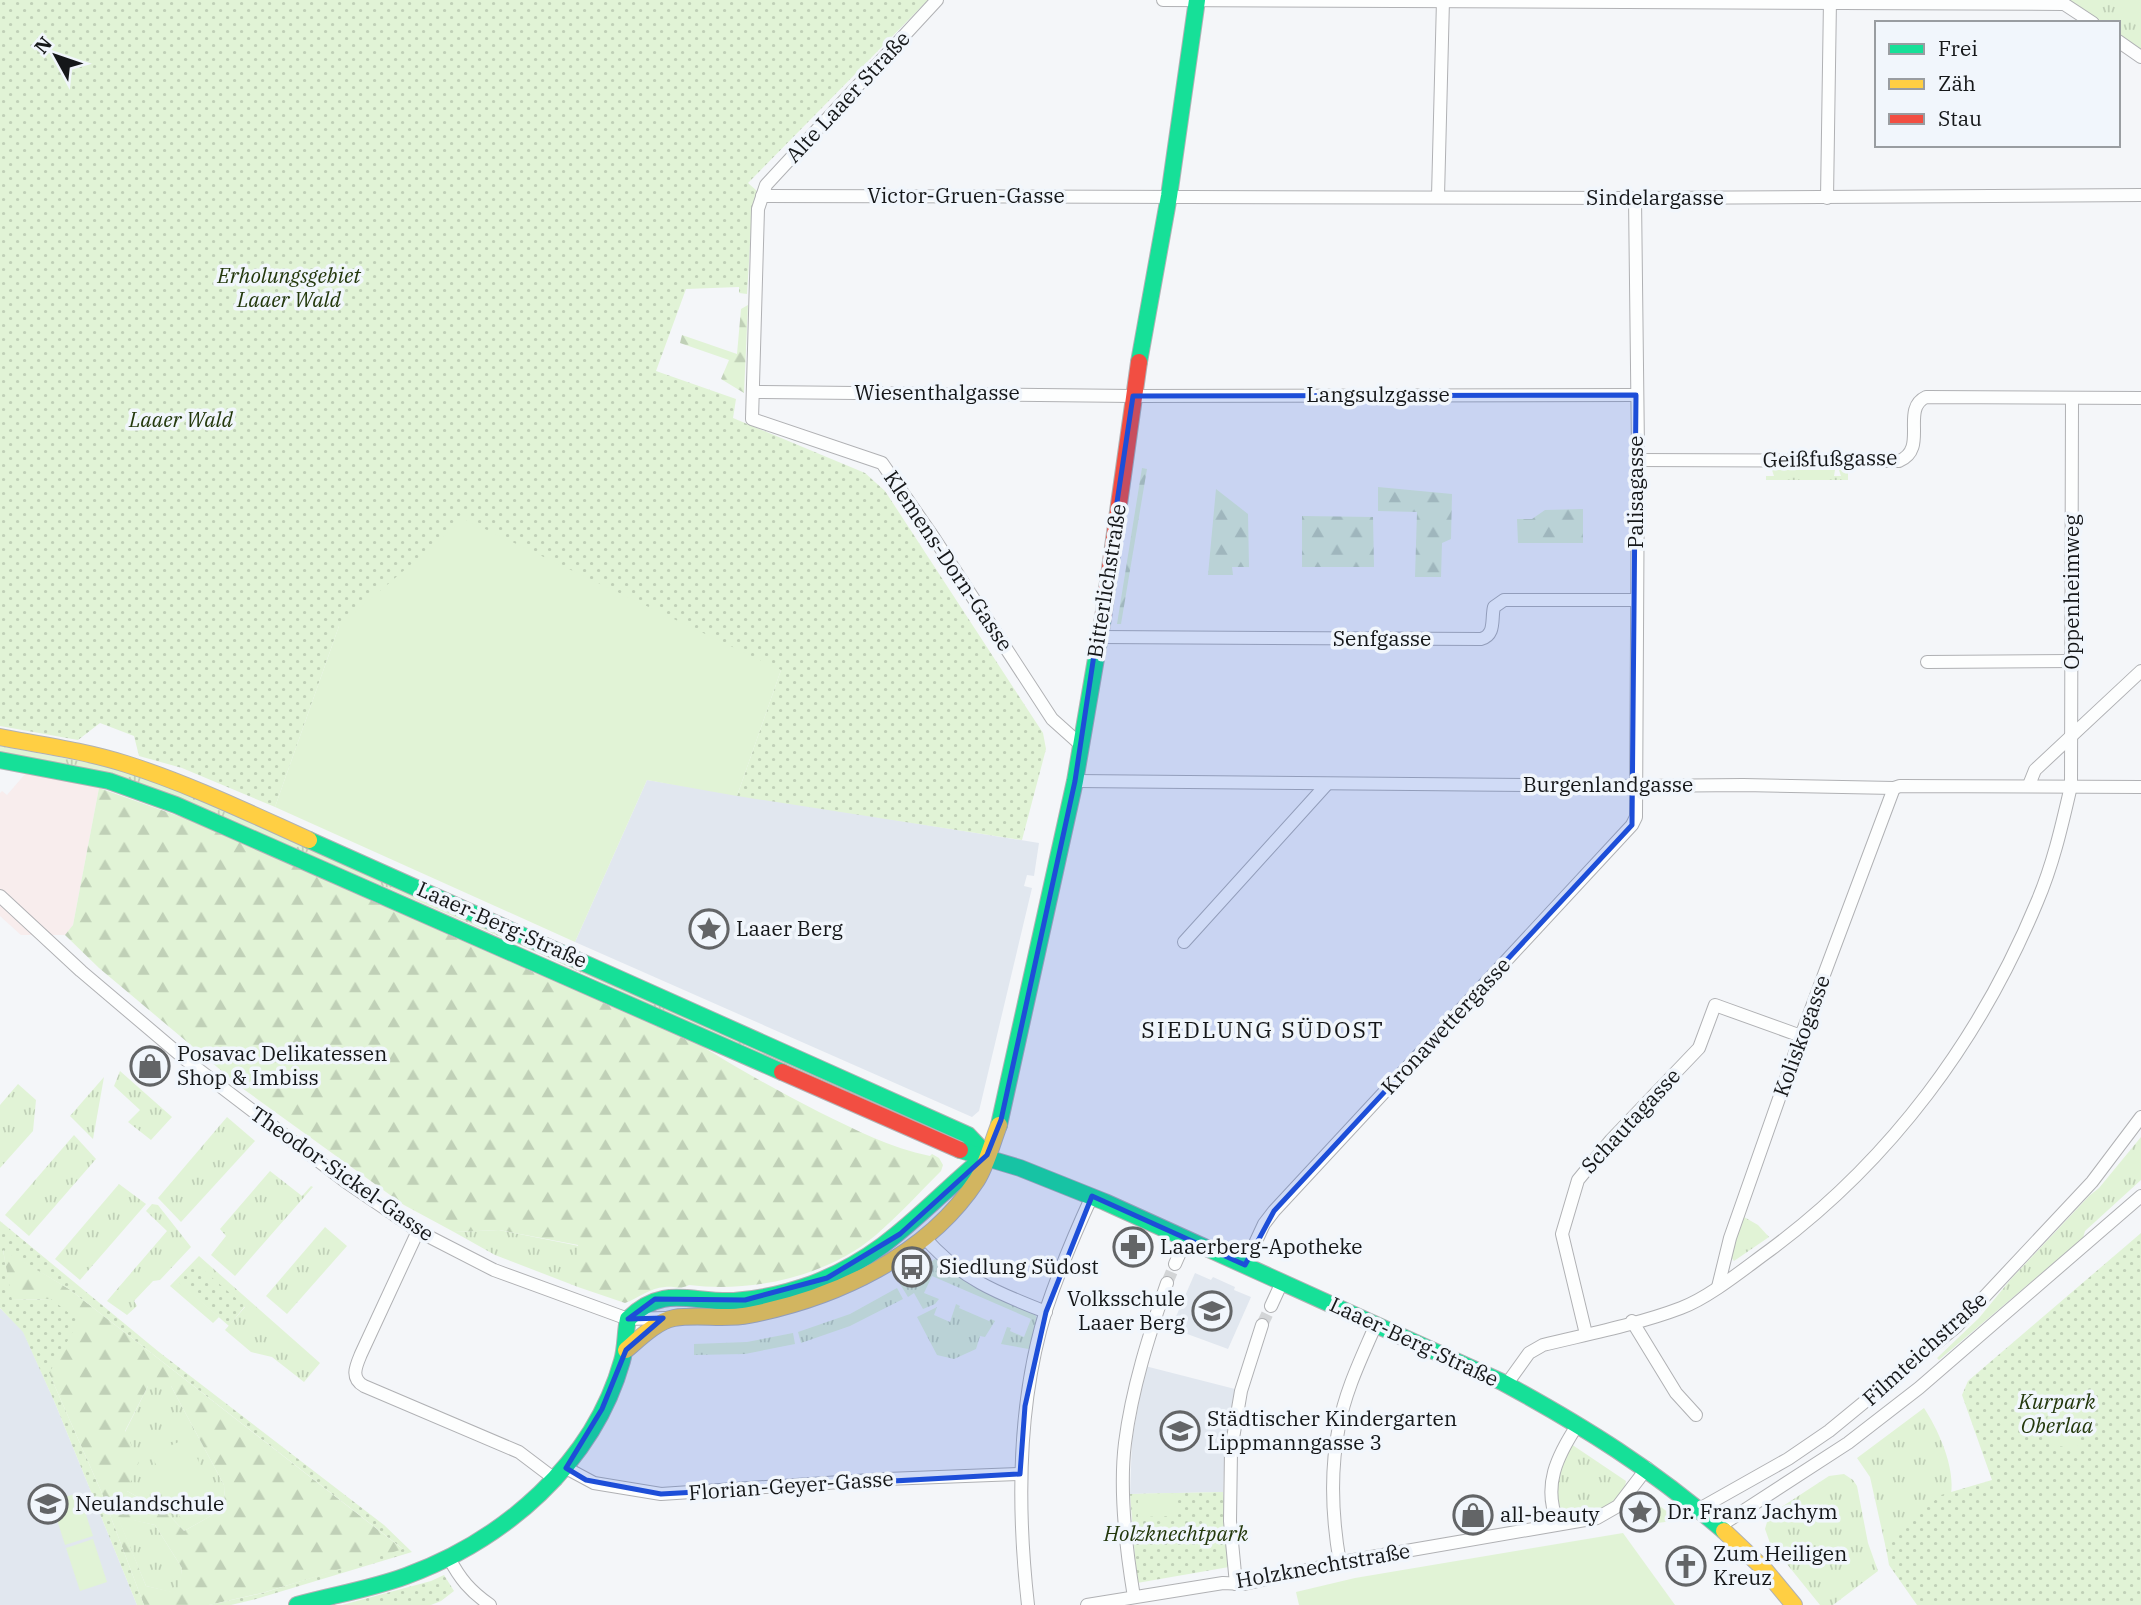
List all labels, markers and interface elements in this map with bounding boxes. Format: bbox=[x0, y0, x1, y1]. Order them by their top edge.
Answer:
north arrow bbox=[21, 21, 91, 91]
legend bbox=[1875, 21, 2120, 147]
street label: Alte Laaer Straße bbox=[779, 25, 916, 168]
text: N bbox=[29, 32, 57, 59]
text: Frei bbox=[1938, 34, 1978, 62]
text: Zäh bbox=[1938, 69, 1976, 97]
text: Stau bbox=[1938, 104, 1982, 132]
street label: Victor-Gruen-Gasse bbox=[867, 181, 1065, 209]
street label: Sindelargasse bbox=[1586, 183, 1724, 211]
park label: Erholungsgebiet Laaer Wald bbox=[216, 261, 361, 313]
street label: Wiesenthalgasse bbox=[854, 378, 1020, 406]
street label: Langsulzgasse bbox=[1306, 380, 1450, 408]
park label: Laaer Wald bbox=[128, 405, 234, 433]
street label: Palisagasse bbox=[1621, 435, 1649, 549]
street label: Geißfußgasse bbox=[1762, 443, 1898, 473]
street label: Klemens-Dorn-Gasse bbox=[878, 465, 1020, 656]
street label: Bitterlichstraße bbox=[1080, 502, 1132, 660]
street label: Oppenheimweg bbox=[2057, 514, 2085, 670]
street label: Senfgasse bbox=[1333, 624, 1431, 652]
street label: Burgenlandgasse bbox=[1523, 770, 1693, 798]
street label: Laaer-Berg-Straße bbox=[413, 874, 592, 974]
place icon: Laaer Berg bbox=[688, 908, 730, 950]
place label: Laaer Berg bbox=[736, 914, 843, 942]
street label: Kronawettergasse bbox=[1374, 951, 1516, 1100]
street label: Koliskogasse bbox=[1766, 971, 1836, 1100]
district label: SIEDLUNG SÜDOST bbox=[1141, 1014, 1385, 1044]
place label: Posavac Delikatessen Shop & Imbiss bbox=[177, 1039, 387, 1091]
shop icon: Posavac Delikatessen Shop & Imbiss bbox=[129, 1045, 171, 1087]
street label: Schautagasse bbox=[1574, 1062, 1686, 1179]
street label: Theodor-Sickel-Gasse bbox=[245, 1099, 440, 1247]
pharmacy icon: Laaerberg-Apotheke bbox=[1112, 1226, 1154, 1268]
place label: Laaerberg-Apotheke bbox=[1160, 1232, 1363, 1260]
bus stop icon: Siedlung Südost bbox=[891, 1246, 933, 1288]
place label: Siedlung Südost bbox=[939, 1252, 1099, 1280]
place label: Volksschule Laaer Berg bbox=[1067, 1284, 1186, 1336]
street label: Filmteichstraße bbox=[1856, 1285, 1992, 1411]
school or university icon: Volksschule Laaer Berg bbox=[1191, 1290, 1233, 1332]
street label: Laaer-Berg-Straße bbox=[1326, 1290, 1503, 1392]
park label: Kurpark Oberlaa bbox=[2017, 1387, 2097, 1439]
place label: Städtischer Kindergarten Lippmanngasse 3 bbox=[1207, 1404, 1457, 1456]
school or university icon: Städtischer Kindergarten Lippmanngasse 3 bbox=[1159, 1410, 1201, 1452]
street label: Florian-Geyer-Gasse bbox=[687, 1464, 894, 1506]
school or university icon: Neulandschule bbox=[27, 1483, 69, 1525]
place label: Neulandschule bbox=[75, 1489, 224, 1517]
place icon: Dr. Franz Jachym bbox=[1619, 1491, 1661, 1533]
shop icon: all-beauty bbox=[1452, 1494, 1494, 1536]
place label: Dr. Franz Jachym bbox=[1667, 1497, 1838, 1525]
place label: all-beauty bbox=[1500, 1500, 1600, 1528]
park label: Holzknechtpark bbox=[1103, 1519, 1249, 1547]
street label: Holzknechtstraße bbox=[1233, 1536, 1412, 1594]
place label: Zum Heiligen Kreuz bbox=[1713, 1539, 1847, 1591]
church icon: Zum Heiligen Kreuz bbox=[1665, 1545, 1707, 1587]

